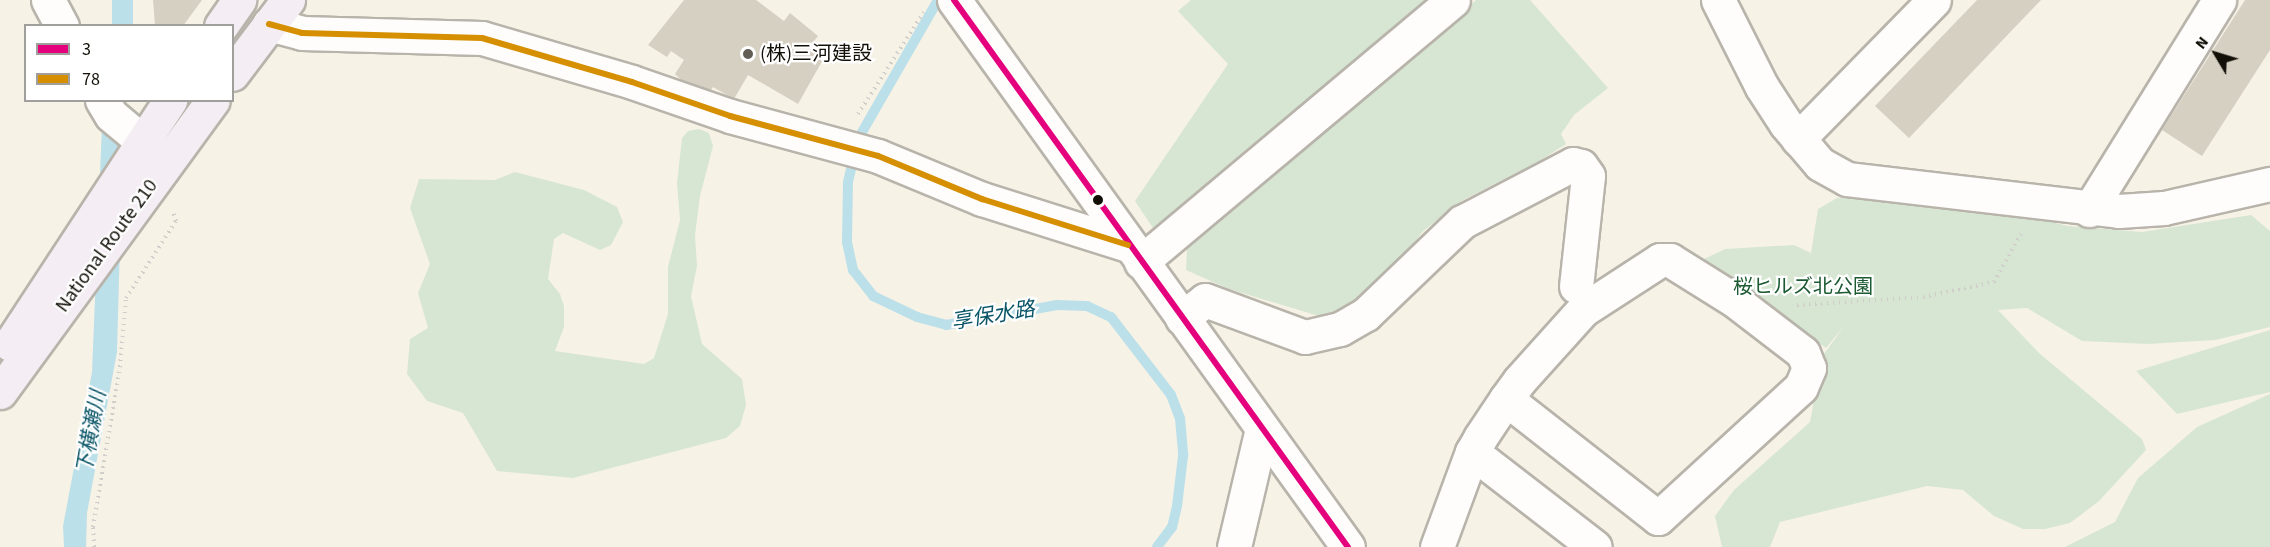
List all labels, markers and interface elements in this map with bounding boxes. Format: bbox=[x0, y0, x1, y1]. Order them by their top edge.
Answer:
legend bbox=[24, 24, 234, 102]
north arrow bbox=[2186, 24, 2246, 84]
text: N bbox=[2190, 32, 2214, 54]
text: 3 bbox=[82, 37, 91, 62]
place label: (株)三河建設 bbox=[760, 42, 872, 66]
marker: (株)三河建設 bbox=[741, 47, 755, 61]
text: 78 bbox=[82, 67, 100, 92]
street label: National Route 210 bbox=[51, 175, 163, 317]
unlabelled marker bbox=[1092, 194, 1104, 206]
park label: 桜ヒルズ北公園 bbox=[1733, 275, 1873, 299]
water label: 享保水路 bbox=[950, 296, 1036, 334]
water label: 下横瀬川 bbox=[71, 388, 111, 476]

